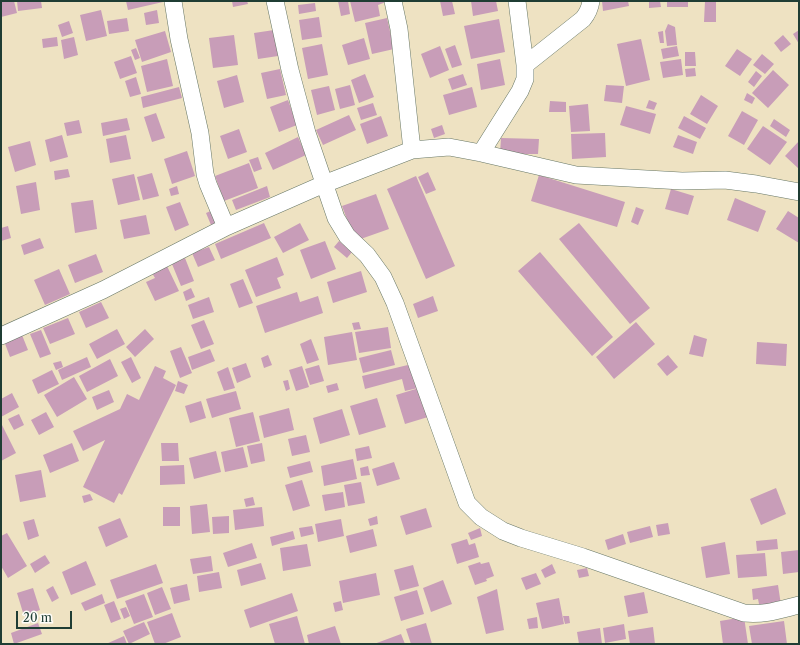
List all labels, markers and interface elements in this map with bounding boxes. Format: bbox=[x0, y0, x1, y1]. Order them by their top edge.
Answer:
scale bar bbox=[18, 603, 74, 629]
text: 20 m bbox=[23, 610, 52, 625]

